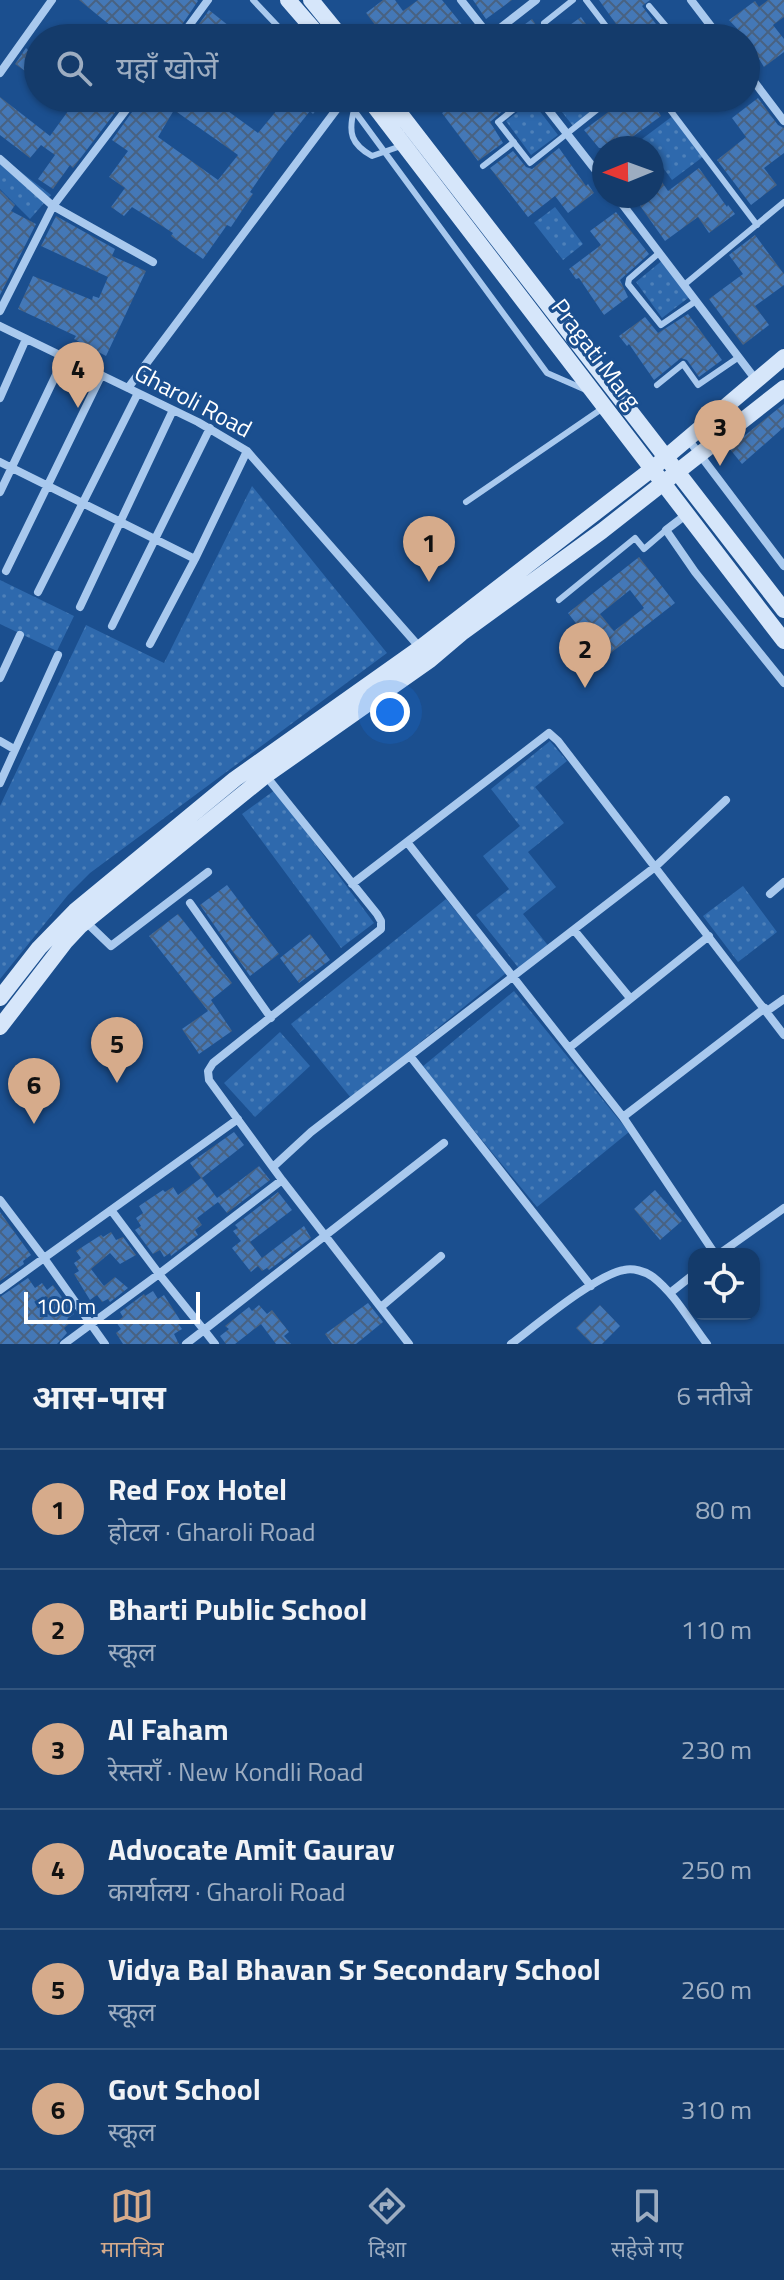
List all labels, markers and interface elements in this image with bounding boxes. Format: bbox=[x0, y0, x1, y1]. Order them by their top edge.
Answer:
search box bbox=[24, 24, 760, 112]
text: यहाँ खोजें bbox=[116, 45, 218, 91]
icon: search bbox=[52, 46, 96, 90]
north arrow bbox=[592, 136, 664, 208]
street label: Pragati Marg bbox=[543, 290, 650, 416]
pin: 4 bbox=[52, 342, 104, 408]
street label: Gharoli Road bbox=[128, 354, 259, 446]
pin: 3 bbox=[694, 400, 746, 466]
pin: 1 bbox=[403, 516, 455, 582]
pin: 2 bbox=[559, 622, 611, 688]
your location bbox=[370, 692, 410, 732]
pin: 5 bbox=[91, 1017, 143, 1083]
pin: 6 bbox=[8, 1058, 60, 1124]
map controls bbox=[688, 1248, 760, 1320]
button: locate bbox=[688, 1248, 760, 1320]
scale bar bbox=[24, 1288, 200, 1324]
text: 100 m bbox=[36, 1289, 96, 1323]
text: आस-पास bbox=[32, 1370, 166, 1422]
text: 6 नतीजे bbox=[676, 1376, 752, 1415]
text: Red Fox Hotel bbox=[108, 1466, 287, 1512]
text: 1 bbox=[51, 1490, 65, 1529]
text: 80 m bbox=[695, 1490, 752, 1529]
text: होटल · Gharoli Road bbox=[108, 1512, 316, 1551]
text: Bharti Public School bbox=[108, 1586, 367, 1632]
text: 2 bbox=[51, 1610, 65, 1649]
text: 110 m bbox=[681, 1610, 752, 1649]
text: स्कूल bbox=[108, 1632, 156, 1671]
text: Al Faham bbox=[108, 1706, 229, 1752]
text: 3 bbox=[51, 1730, 65, 1769]
text: 230 m bbox=[681, 1730, 752, 1769]
text: रेस्तराँ · New Kondli Road bbox=[108, 1752, 364, 1791]
text: Advocate Amit Gaurav bbox=[108, 1826, 395, 1872]
text: 4 bbox=[51, 1850, 65, 1889]
text: 250 m bbox=[681, 1850, 752, 1889]
text: कार्यालय · Gharoli Road bbox=[108, 1872, 345, 1911]
text: Vidya Bal Bhavan Sr Secondary School bbox=[108, 1946, 601, 1992]
text: 5 bbox=[51, 1970, 65, 2009]
text: 260 m bbox=[681, 1970, 752, 2009]
text: स्कूल bbox=[108, 1992, 156, 2031]
text: Govt School bbox=[108, 2066, 261, 2112]
text: 6 bbox=[51, 2090, 65, 2129]
text: 310 m bbox=[681, 2090, 752, 2129]
text: स्कूल bbox=[108, 2112, 156, 2151]
tab: मानचित्र bbox=[101, 2184, 164, 2266]
tab: दिशा bbox=[365, 2184, 409, 2266]
tab: सहेजे गए bbox=[611, 2184, 683, 2266]

